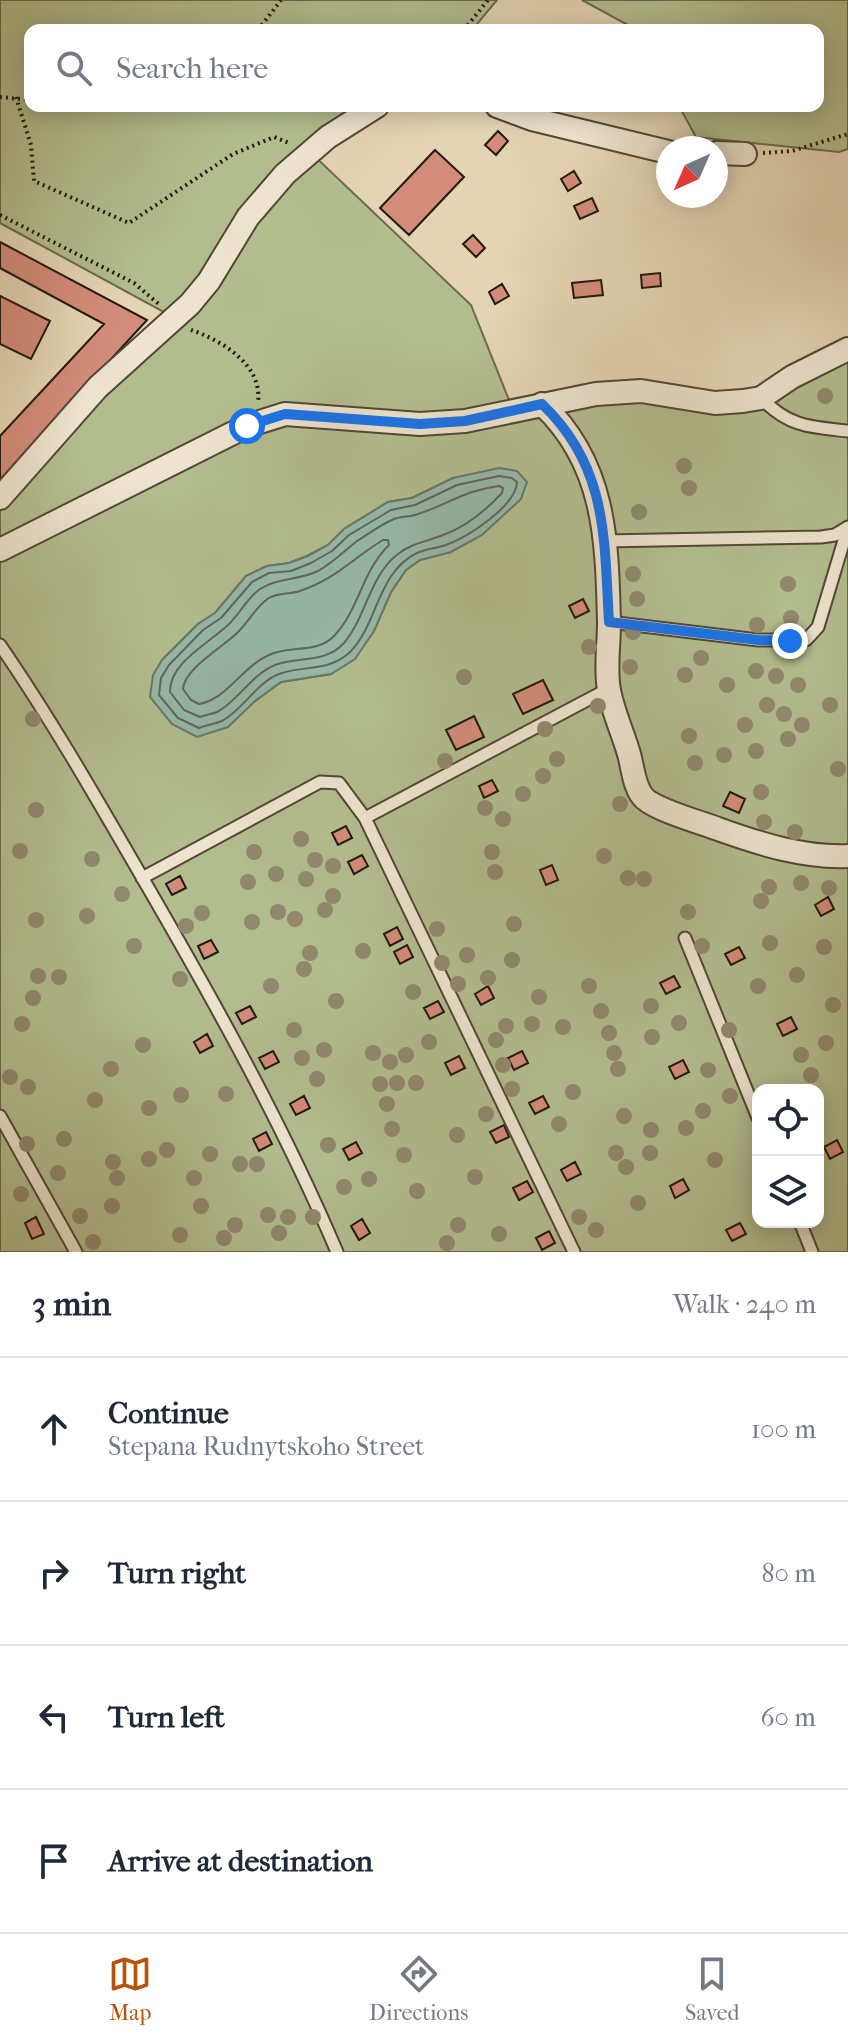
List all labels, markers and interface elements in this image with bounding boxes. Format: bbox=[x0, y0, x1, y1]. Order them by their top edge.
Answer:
search box bbox=[24, 24, 824, 112]
icon: search bbox=[52, 46, 96, 90]
text: Search here bbox=[116, 51, 268, 86]
north arrow bbox=[656, 136, 728, 208]
route start bbox=[229, 408, 265, 444]
route end bbox=[772, 623, 808, 659]
map controls bbox=[752, 1084, 824, 1228]
button: locate bbox=[752, 1084, 824, 1156]
button: layers bbox=[752, 1156, 824, 1228]
text: 3 min bbox=[32, 1284, 111, 1324]
text: Walk · 240 m bbox=[673, 1289, 816, 1320]
text: Continue bbox=[108, 1396, 229, 1431]
icon: ahead bbox=[32, 1407, 76, 1451]
text: 100 m bbox=[751, 1414, 816, 1445]
text: Stepana Rudnytskoho Street bbox=[108, 1431, 424, 1462]
icon: right bbox=[32, 1551, 76, 1595]
text: Turn right bbox=[108, 1556, 246, 1591]
text: 80 m bbox=[761, 1558, 816, 1589]
icon: left bbox=[32, 1695, 76, 1739]
text: Turn left bbox=[108, 1700, 225, 1735]
text: 60 m bbox=[760, 1702, 816, 1733]
icon: arrive bbox=[32, 1839, 76, 1883]
text: Arrive at destination bbox=[108, 1844, 373, 1879]
tab: Map bbox=[108, 1952, 152, 2026]
tab: Directions bbox=[369, 1952, 468, 2026]
tab: Saved bbox=[685, 1952, 740, 2026]

